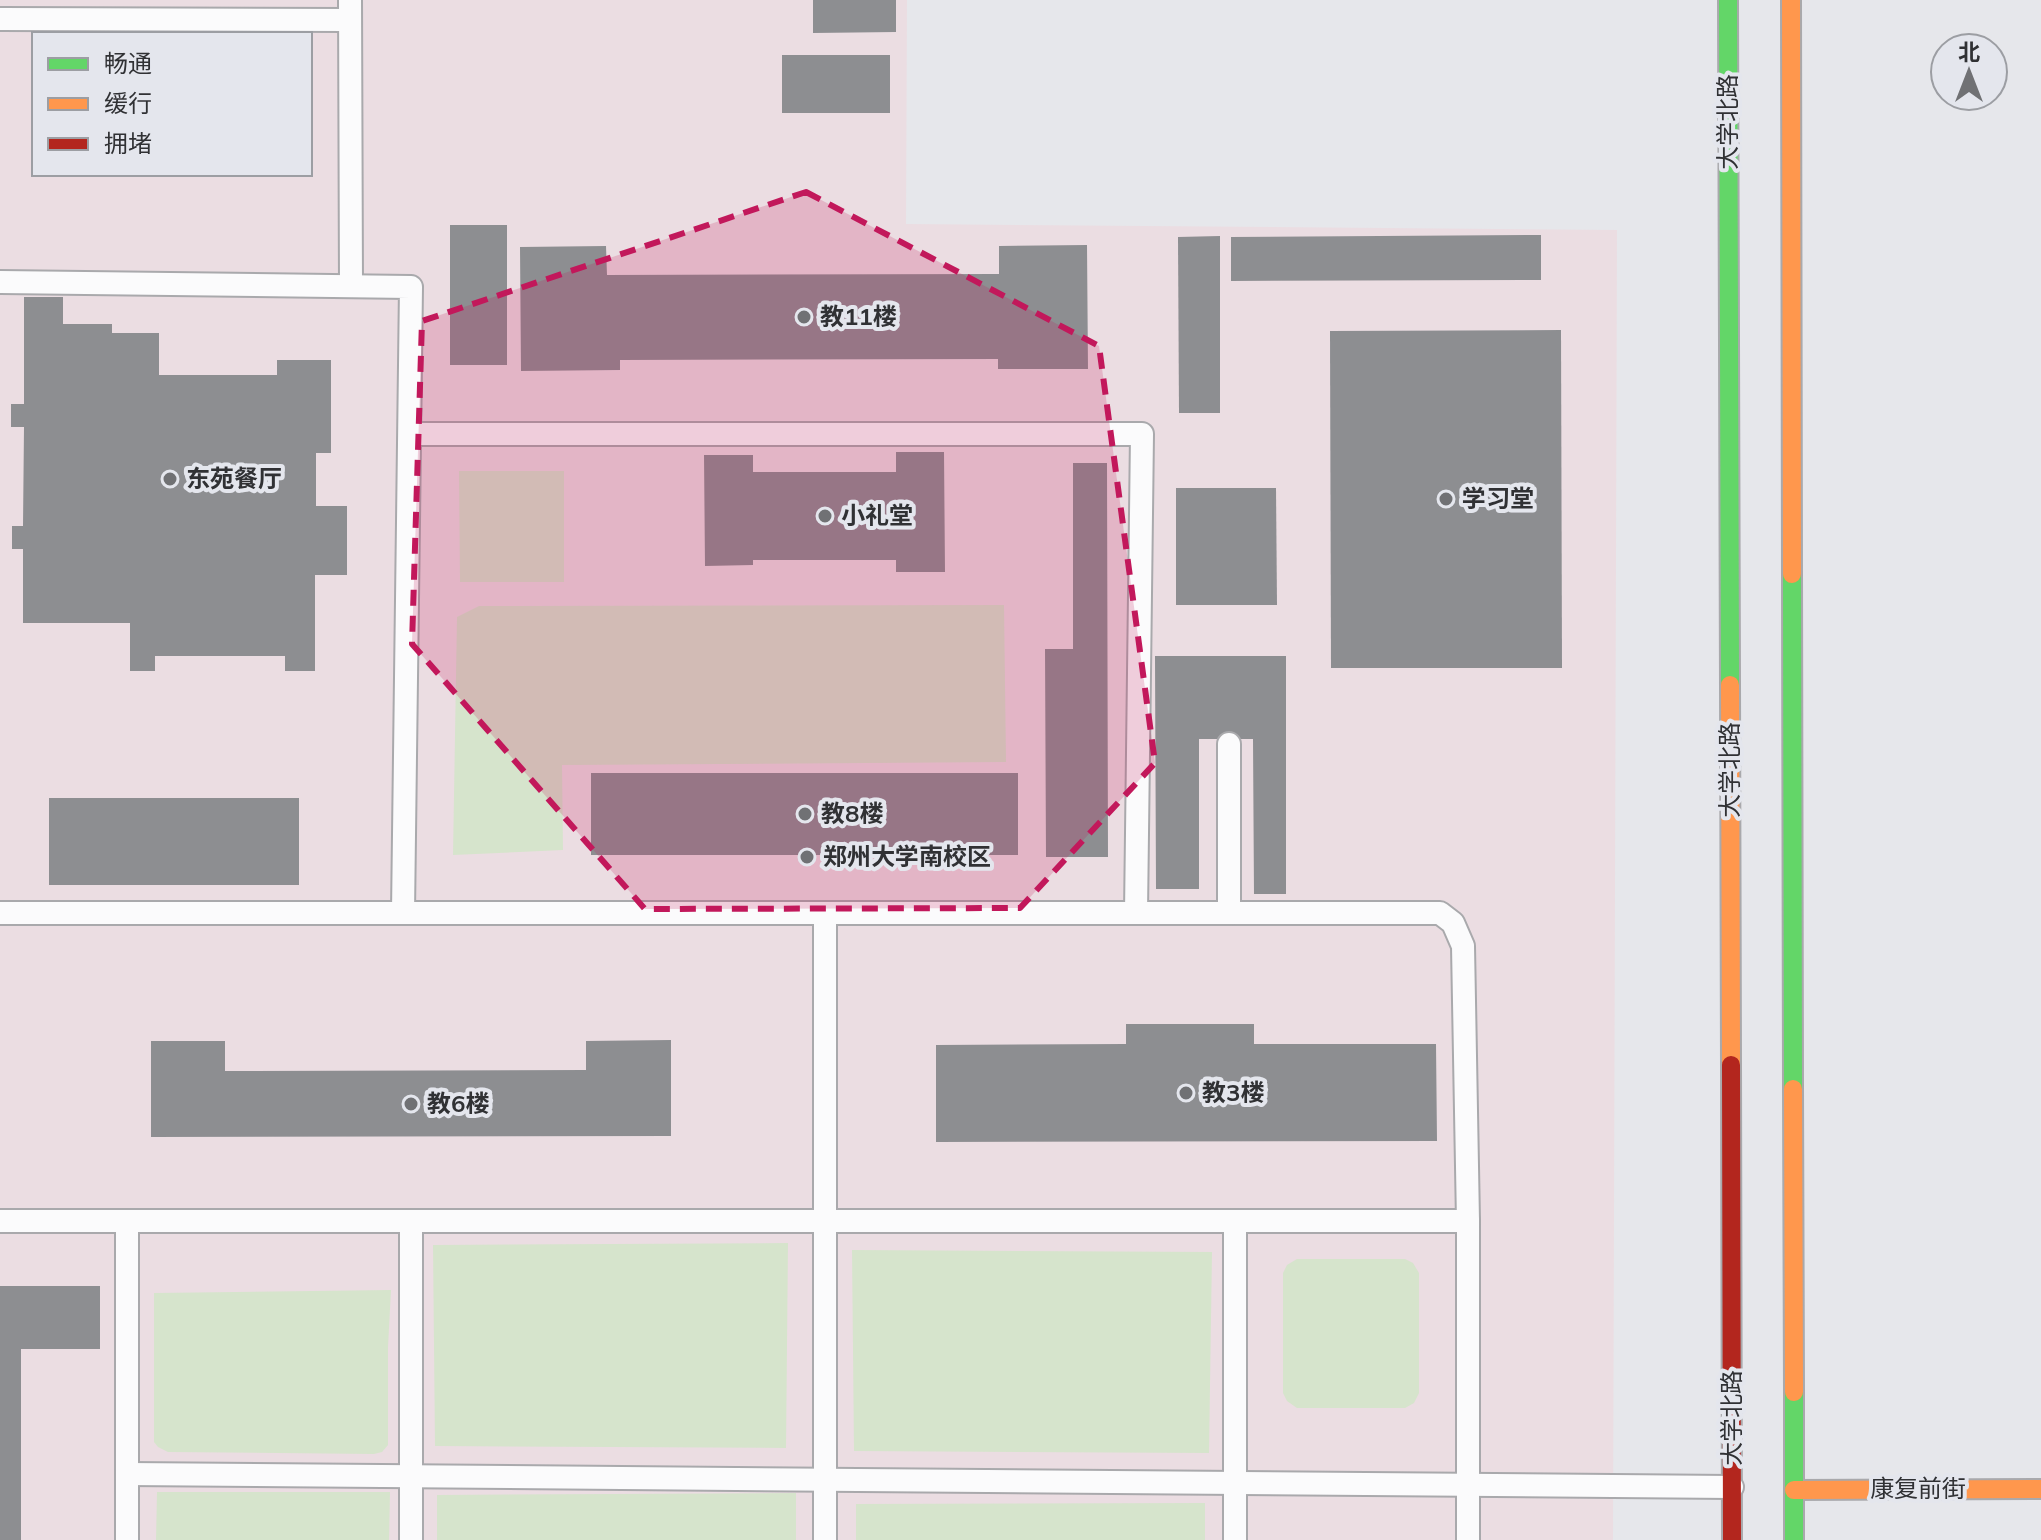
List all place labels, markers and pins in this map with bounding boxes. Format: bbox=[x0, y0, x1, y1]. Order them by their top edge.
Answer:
place label: 教11楼 bbox=[820, 301, 897, 331]
marker: 教11楼 bbox=[795, 308, 813, 326]
place label: 东苑餐厅 bbox=[186, 463, 282, 493]
marker: 东苑餐厅 bbox=[161, 470, 179, 488]
place label: 学习堂 bbox=[1462, 483, 1534, 513]
marker: 学习堂 bbox=[1437, 490, 1455, 508]
place label: 小礼堂 bbox=[841, 500, 913, 530]
marker: 小礼堂 bbox=[816, 507, 834, 525]
place label: 教8楼 bbox=[821, 798, 883, 828]
marker: 教8楼 bbox=[796, 805, 814, 823]
place label: 郑州大学南校区 bbox=[823, 841, 991, 871]
marker: 郑州大学南校区 bbox=[798, 848, 816, 866]
place label: 教3楼 bbox=[1202, 1077, 1264, 1107]
marker: 教3楼 bbox=[1177, 1084, 1195, 1102]
place label: 教6楼 bbox=[427, 1088, 489, 1118]
marker: 教6楼 bbox=[402, 1095, 420, 1113]

